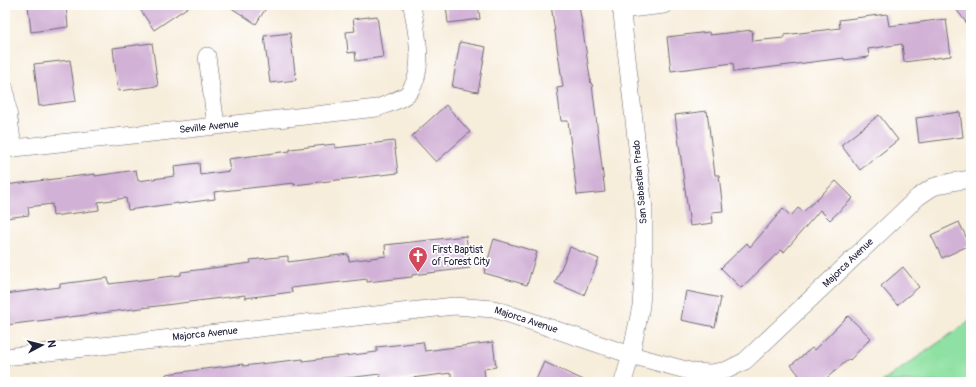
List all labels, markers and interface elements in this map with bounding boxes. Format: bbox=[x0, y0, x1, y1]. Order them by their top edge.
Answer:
street label: Seville Avenue bbox=[179, 118, 239, 136]
street label: San Sabastian Prado bbox=[630, 139, 650, 224]
street label: Majorca Avenue bbox=[820, 236, 876, 290]
place label: First Baptist of Forest City bbox=[432, 244, 490, 268]
church icon: First Baptist of Forest City bbox=[407, 245, 429, 273]
street label: Majorca Avenue bbox=[493, 304, 559, 336]
north arrow bbox=[22, 325, 62, 365]
street label: Majorca Avenue bbox=[172, 325, 238, 343]
text: N bbox=[45, 339, 58, 349]

